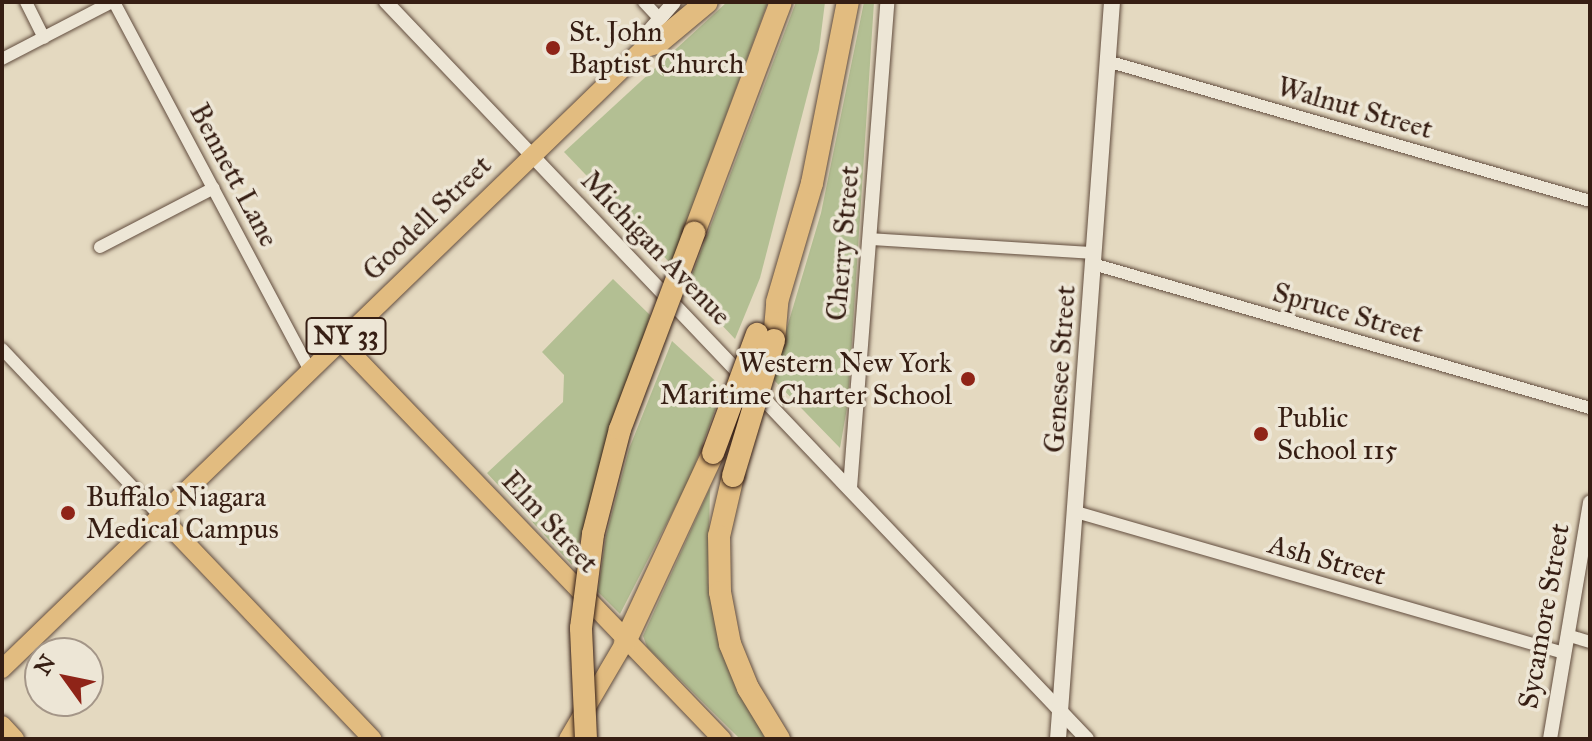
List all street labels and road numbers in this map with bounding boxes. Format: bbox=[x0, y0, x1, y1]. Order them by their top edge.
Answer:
street label: Walnut Street bbox=[1273, 70, 1437, 146]
street label: Bennett Lane bbox=[182, 98, 286, 252]
street label: Goodell Street bbox=[356, 148, 498, 288]
street label: Michigan Avenue bbox=[574, 164, 738, 332]
street label: Cherry Street bbox=[819, 164, 867, 322]
street label: Spruce Street bbox=[1269, 276, 1427, 350]
street label: Genesee Street bbox=[1037, 284, 1083, 454]
road number: NY 33 bbox=[304, 314, 388, 358]
street label: Elm Street bbox=[494, 464, 606, 580]
street label: Sycamore Street bbox=[1511, 521, 1577, 711]
street label: Ash Street bbox=[1265, 527, 1389, 593]

